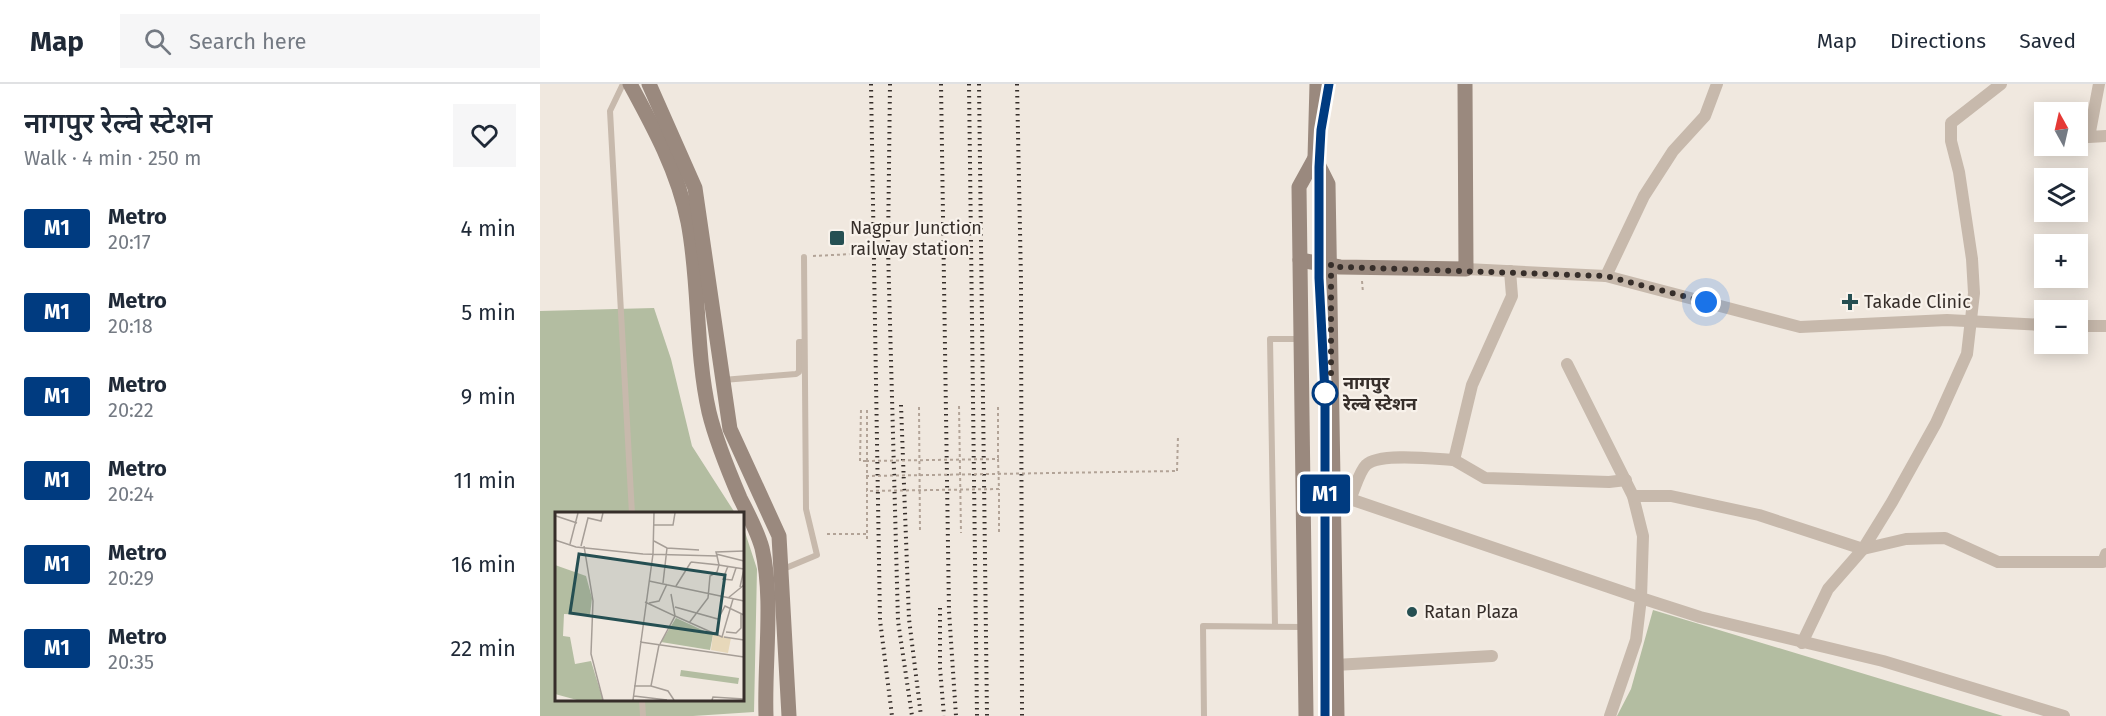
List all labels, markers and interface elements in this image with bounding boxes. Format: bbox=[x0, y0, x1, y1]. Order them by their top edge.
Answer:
search box bbox=[120, 14, 540, 68]
text: Map bbox=[30, 25, 84, 58]
icon: search bbox=[141, 25, 174, 58]
text: Search here bbox=[189, 28, 307, 55]
text: Map bbox=[1817, 28, 1857, 54]
text: Directions bbox=[1890, 28, 1986, 54]
text: Saved bbox=[2019, 28, 2076, 54]
north arrow bbox=[2034, 102, 2088, 156]
map controls bbox=[2034, 102, 2088, 354]
button: heart bbox=[453, 104, 516, 167]
text: नागपुर रेल्वे स्टेशन bbox=[24, 107, 212, 140]
text: Walk · 4 min · 250 m bbox=[24, 146, 201, 170]
button: layers bbox=[2034, 168, 2088, 222]
text: Metro bbox=[108, 203, 167, 230]
text: M1 bbox=[44, 215, 70, 241]
text: 4 min bbox=[461, 215, 516, 242]
place label: Nagpur Junction railway station bbox=[850, 217, 982, 260]
marker: Nagpur Junction railway station bbox=[828, 229, 846, 247]
text: 20:17 bbox=[108, 230, 151, 254]
button: + bbox=[2034, 234, 2088, 288]
text: Metro bbox=[108, 287, 167, 314]
your location bbox=[1691, 287, 1721, 317]
place label: Takade Clinic bbox=[1864, 291, 1971, 313]
marker: Takade Clinic bbox=[1841, 293, 1859, 311]
text: M1 bbox=[44, 299, 70, 325]
text: 5 min bbox=[461, 299, 516, 326]
button: − bbox=[2034, 300, 2088, 354]
text: 20:18 bbox=[108, 314, 153, 338]
text: Metro bbox=[108, 371, 167, 398]
place label: नागपुर रेल्वे स्टेशन bbox=[1342, 372, 1418, 415]
marker: नागपुर रेल्वे स्टेशन bbox=[1312, 380, 1338, 406]
text: M1 bbox=[44, 383, 70, 409]
text: 9 min bbox=[461, 383, 516, 410]
text: 20:22 bbox=[108, 398, 154, 422]
text: Metro bbox=[108, 455, 167, 482]
text: M1 bbox=[44, 467, 70, 493]
text: 11 min bbox=[453, 467, 516, 494]
line badge: M1 bbox=[1298, 474, 1352, 514]
text: M1 bbox=[1312, 481, 1338, 507]
text: 20:24 bbox=[108, 482, 154, 506]
inset map bbox=[555, 512, 744, 701]
text: Metro bbox=[108, 539, 167, 566]
text: M1 bbox=[44, 551, 70, 577]
text: 16 min bbox=[451, 551, 516, 578]
text: 20:29 bbox=[108, 566, 154, 590]
place label: Ratan Plaza bbox=[1424, 601, 1519, 623]
marker: Ratan Plaza bbox=[1405, 605, 1419, 619]
text: Metro bbox=[108, 623, 167, 650]
text: M1 bbox=[44, 635, 70, 661]
text: 22 min bbox=[450, 635, 516, 662]
text: 20:35 bbox=[108, 650, 154, 674]

